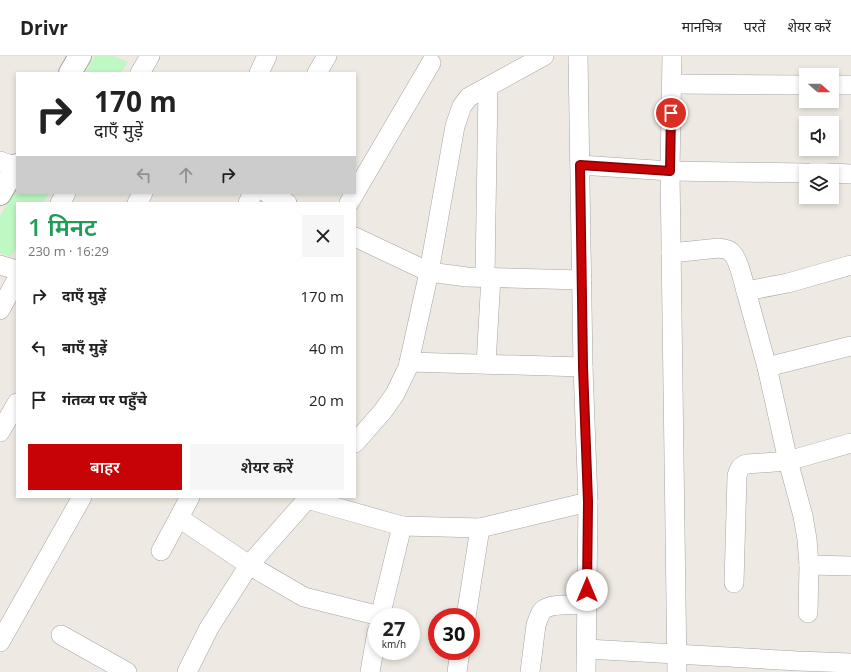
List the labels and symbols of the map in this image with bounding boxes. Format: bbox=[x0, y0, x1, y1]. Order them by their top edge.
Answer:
north arrow bbox=[799, 68, 839, 108]
pin bbox=[654, 96, 688, 130]
position arrow bbox=[566, 569, 608, 611]
speed limit sign: 30 bbox=[428, 608, 480, 660]

